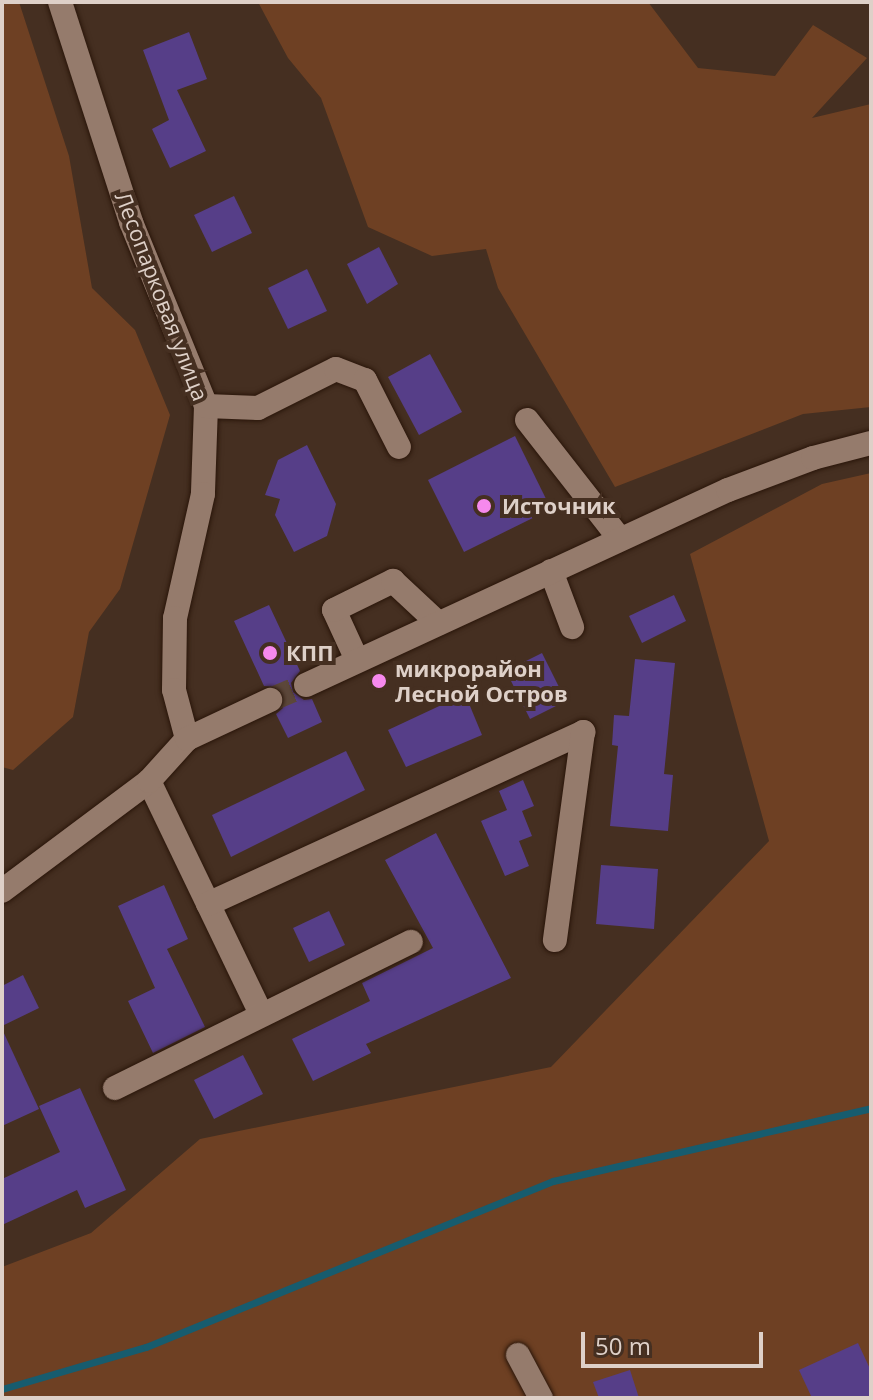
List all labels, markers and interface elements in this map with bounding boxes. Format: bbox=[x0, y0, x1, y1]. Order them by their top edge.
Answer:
street label: Лесопарковая улица bbox=[110, 188, 214, 404]
place label: Источник bbox=[502, 493, 616, 519]
marker: Источник bbox=[473, 495, 495, 517]
place label: КПП bbox=[286, 640, 334, 666]
marker: КПП bbox=[261, 644, 279, 662]
place label: микрорайон Лесной Остров bbox=[395, 655, 568, 706]
marker: микрорайон Лесной Остров bbox=[370, 672, 388, 690]
scale bar bbox=[585, 1316, 767, 1366]
text: 50 m bbox=[595, 1329, 651, 1362]

